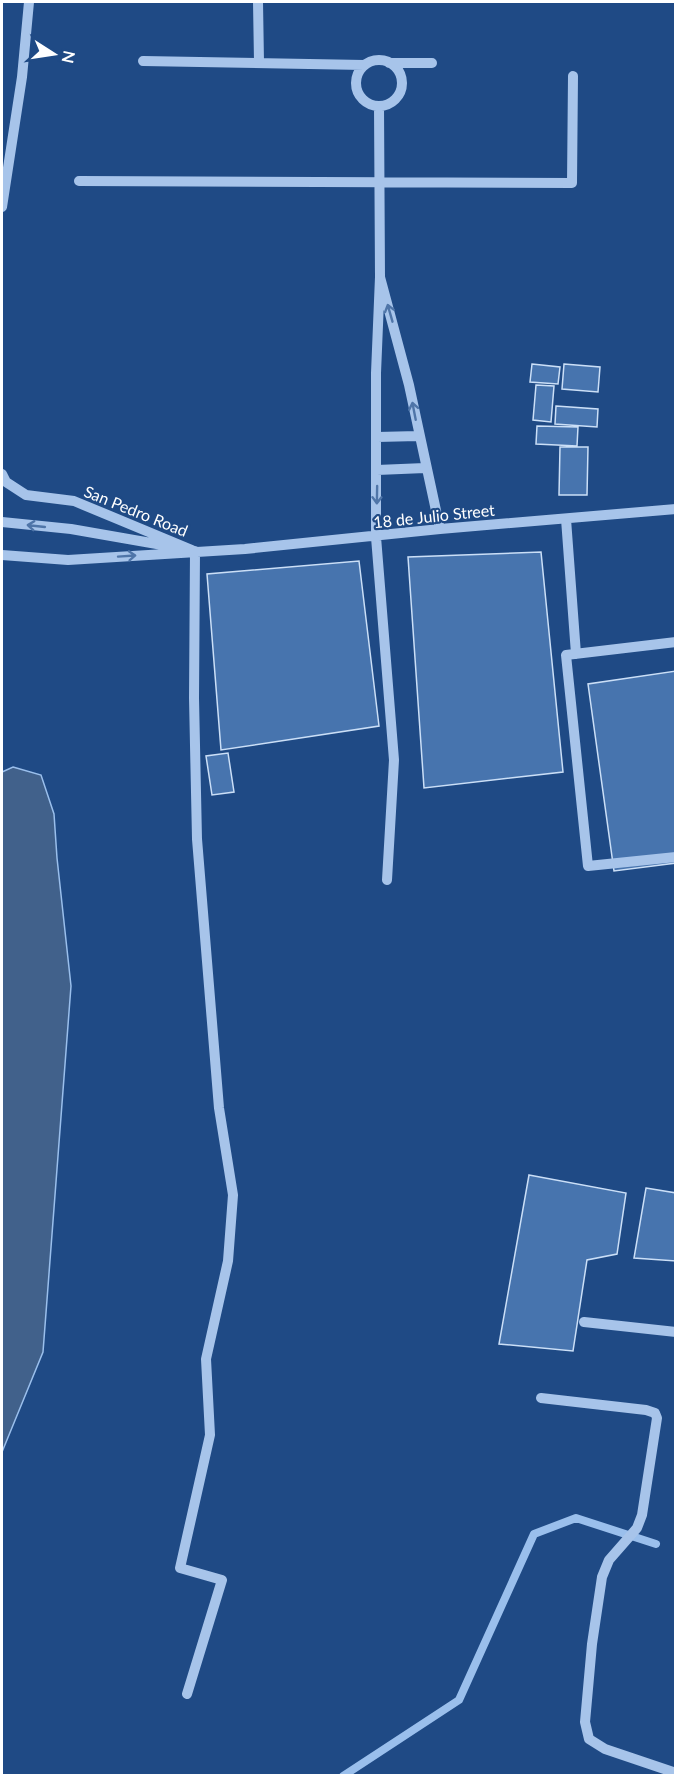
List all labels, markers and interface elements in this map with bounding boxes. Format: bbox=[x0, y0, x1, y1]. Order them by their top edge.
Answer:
north arrow bbox=[24, 24, 84, 84]
text: N bbox=[59, 49, 80, 65]
one-way arrow bbox=[384, 304, 395, 323]
one-way arrow bbox=[408, 401, 419, 421]
street label: San Pedro Road bbox=[81, 481, 191, 540]
one-way arrow bbox=[371, 484, 383, 504]
street label: 18 de Julio Street bbox=[372, 500, 496, 531]
one-way arrow bbox=[27, 520, 47, 531]
one-way arrow bbox=[116, 550, 136, 561]

